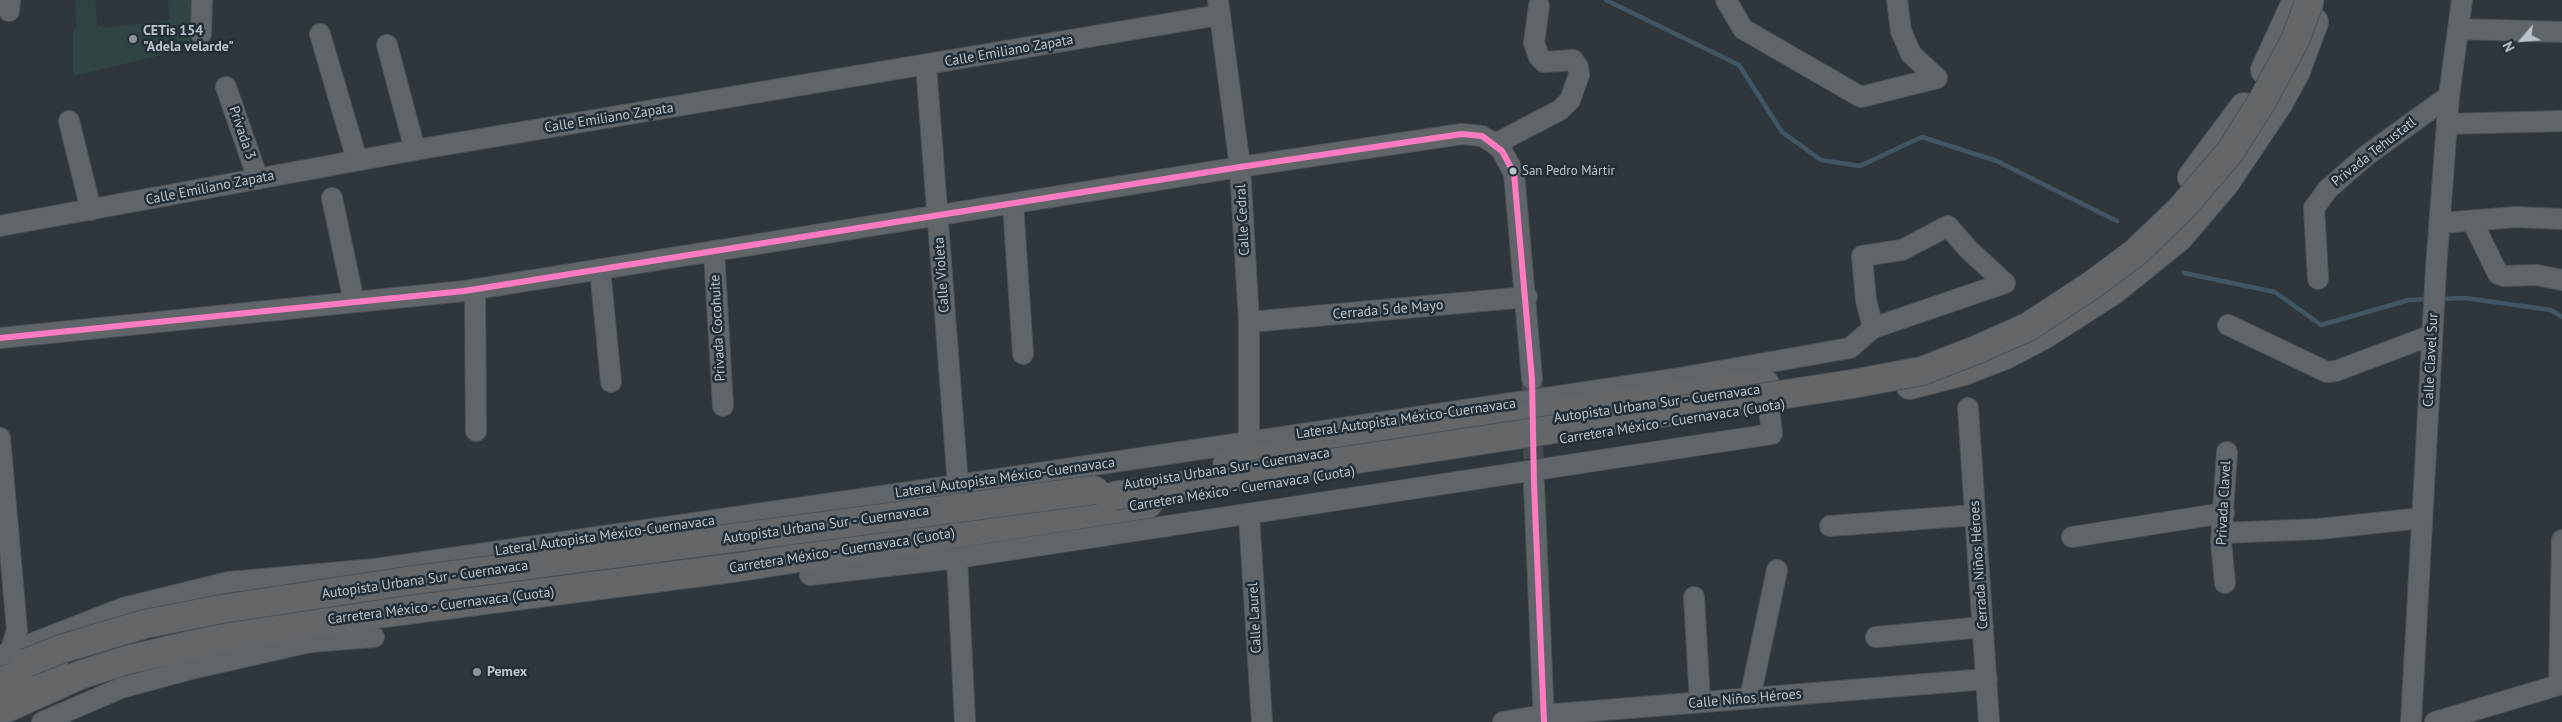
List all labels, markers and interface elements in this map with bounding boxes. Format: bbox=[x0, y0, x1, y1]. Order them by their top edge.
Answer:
north arrow bbox=[2497, 15, 2547, 65]
place label: CETis 154 "Adela velarde" bbox=[143, 23, 234, 56]
street label: Calle Emiliano Zapata bbox=[943, 31, 1075, 71]
marker: CETis 154 "Adela velarde" bbox=[127, 33, 139, 45]
text: N bbox=[2499, 39, 2519, 55]
street label: Calle Emiliano Zapata bbox=[543, 99, 675, 137]
street label: Privada 3 bbox=[225, 104, 259, 162]
street label: Privada Tehustatl bbox=[2328, 114, 2420, 190]
place label: San Pedro Mártir bbox=[1522, 163, 1615, 179]
marker: San Pedro Mártir bbox=[1508, 166, 1518, 176]
street label: Calle Emiliano Zapata bbox=[144, 167, 276, 209]
street label: Calle Cedral bbox=[1233, 184, 1253, 256]
street label: Calle Violeta bbox=[931, 237, 953, 313]
street label: Privada Cocohuite bbox=[707, 274, 729, 382]
street label: Cerrada 5 de Mayo bbox=[1332, 297, 1444, 323]
street label: Calle Clavel Sur bbox=[2420, 313, 2442, 407]
street label: Autopista Urbana Sur - Cuernavaca bbox=[1553, 381, 1761, 427]
street label: Lateral Autopista México-Cuernavaca bbox=[1295, 395, 1517, 443]
street label: Carretera México - Cuernavaca (Cuota) bbox=[1558, 396, 1786, 448]
street label: Autopista Urbana Sur - Cuernavaca bbox=[1123, 444, 1331, 494]
street label: Lateral Autopista México-Cuernavaca bbox=[894, 454, 1116, 502]
street label: Privada Clavel bbox=[2213, 460, 2235, 546]
street label: Carretera México - Cuernavaca (Cuota) bbox=[1128, 463, 1356, 515]
street label: Cerrada Niños Héroes bbox=[1966, 500, 1992, 630]
street label: Autopista Urbana Sur - Cuernavaca bbox=[722, 502, 930, 548]
street label: Lateral Autopista México-Cuernavaca bbox=[494, 512, 716, 560]
street label: Carretera México - Cuernavaca (Cuota) bbox=[728, 525, 956, 577]
street label: Autopista Urbana Sur - Cuernavaca bbox=[321, 557, 529, 603]
street label: Calle Laurel bbox=[1245, 582, 1265, 654]
street label: Carretera México - Cuernavaca (Cuota) bbox=[327, 584, 555, 628]
place label: Pemex bbox=[487, 664, 527, 680]
marker: Pemex bbox=[471, 666, 483, 678]
street label: Calle Niños Héroes bbox=[1688, 686, 1802, 712]

